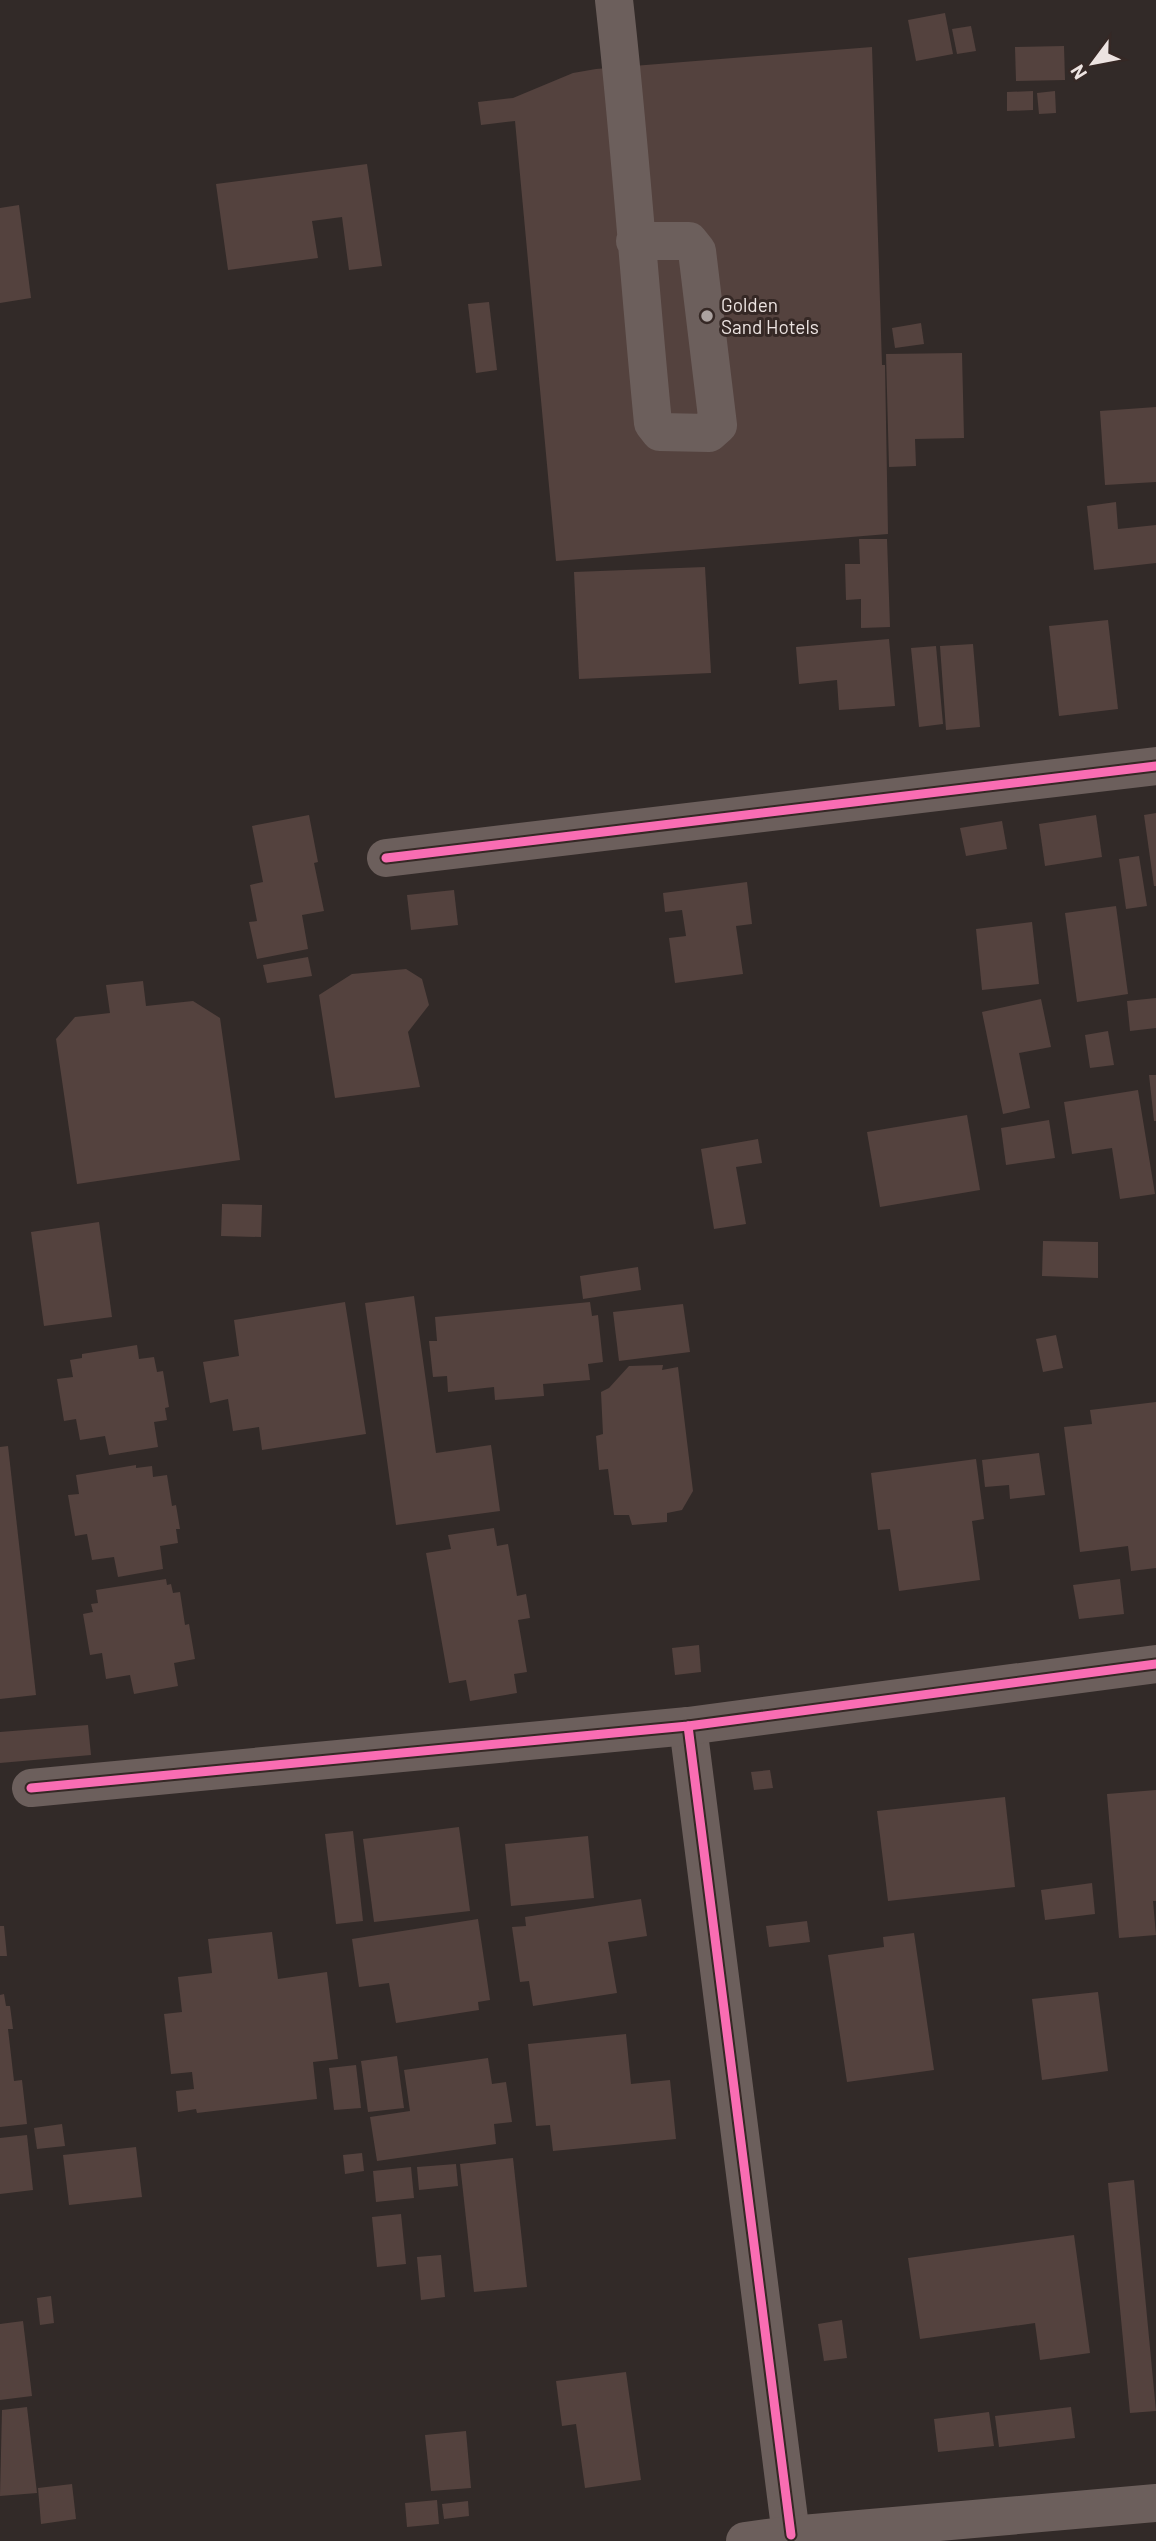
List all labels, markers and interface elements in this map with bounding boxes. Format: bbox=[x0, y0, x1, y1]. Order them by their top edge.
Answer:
north arrow bbox=[1058, 28, 1128, 98]
text: N bbox=[1065, 61, 1091, 84]
place label: Golden Sand Hotels bbox=[721, 293, 819, 338]
marker: Golden Sand Hotels bbox=[699, 308, 715, 324]

